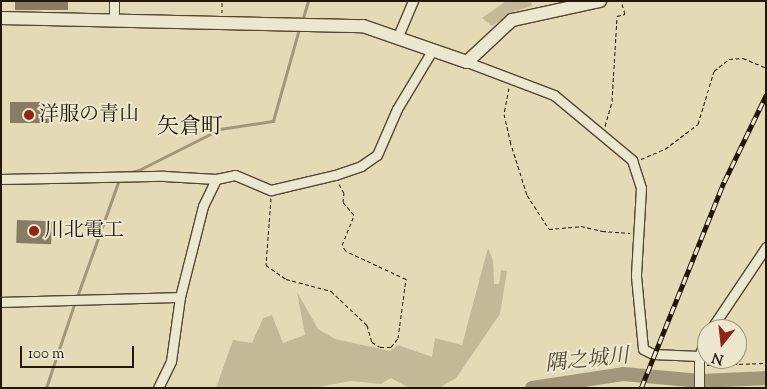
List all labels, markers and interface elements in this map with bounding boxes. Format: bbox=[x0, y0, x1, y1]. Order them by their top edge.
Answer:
place label: 洋服の青山 bbox=[39, 103, 139, 127]
marker: 洋服の青山 bbox=[23, 109, 35, 121]
district label: 矢倉町 bbox=[157, 116, 223, 142]
place label: 川北電工 bbox=[44, 219, 124, 243]
marker: 川北電工 bbox=[28, 225, 40, 237]
north arrow bbox=[697, 319, 747, 369]
scale bar bbox=[22, 336, 136, 368]
text: 100 m bbox=[28, 344, 64, 365]
water label: 隅之城川 bbox=[544, 344, 630, 378]
text: N bbox=[710, 346, 726, 369]

